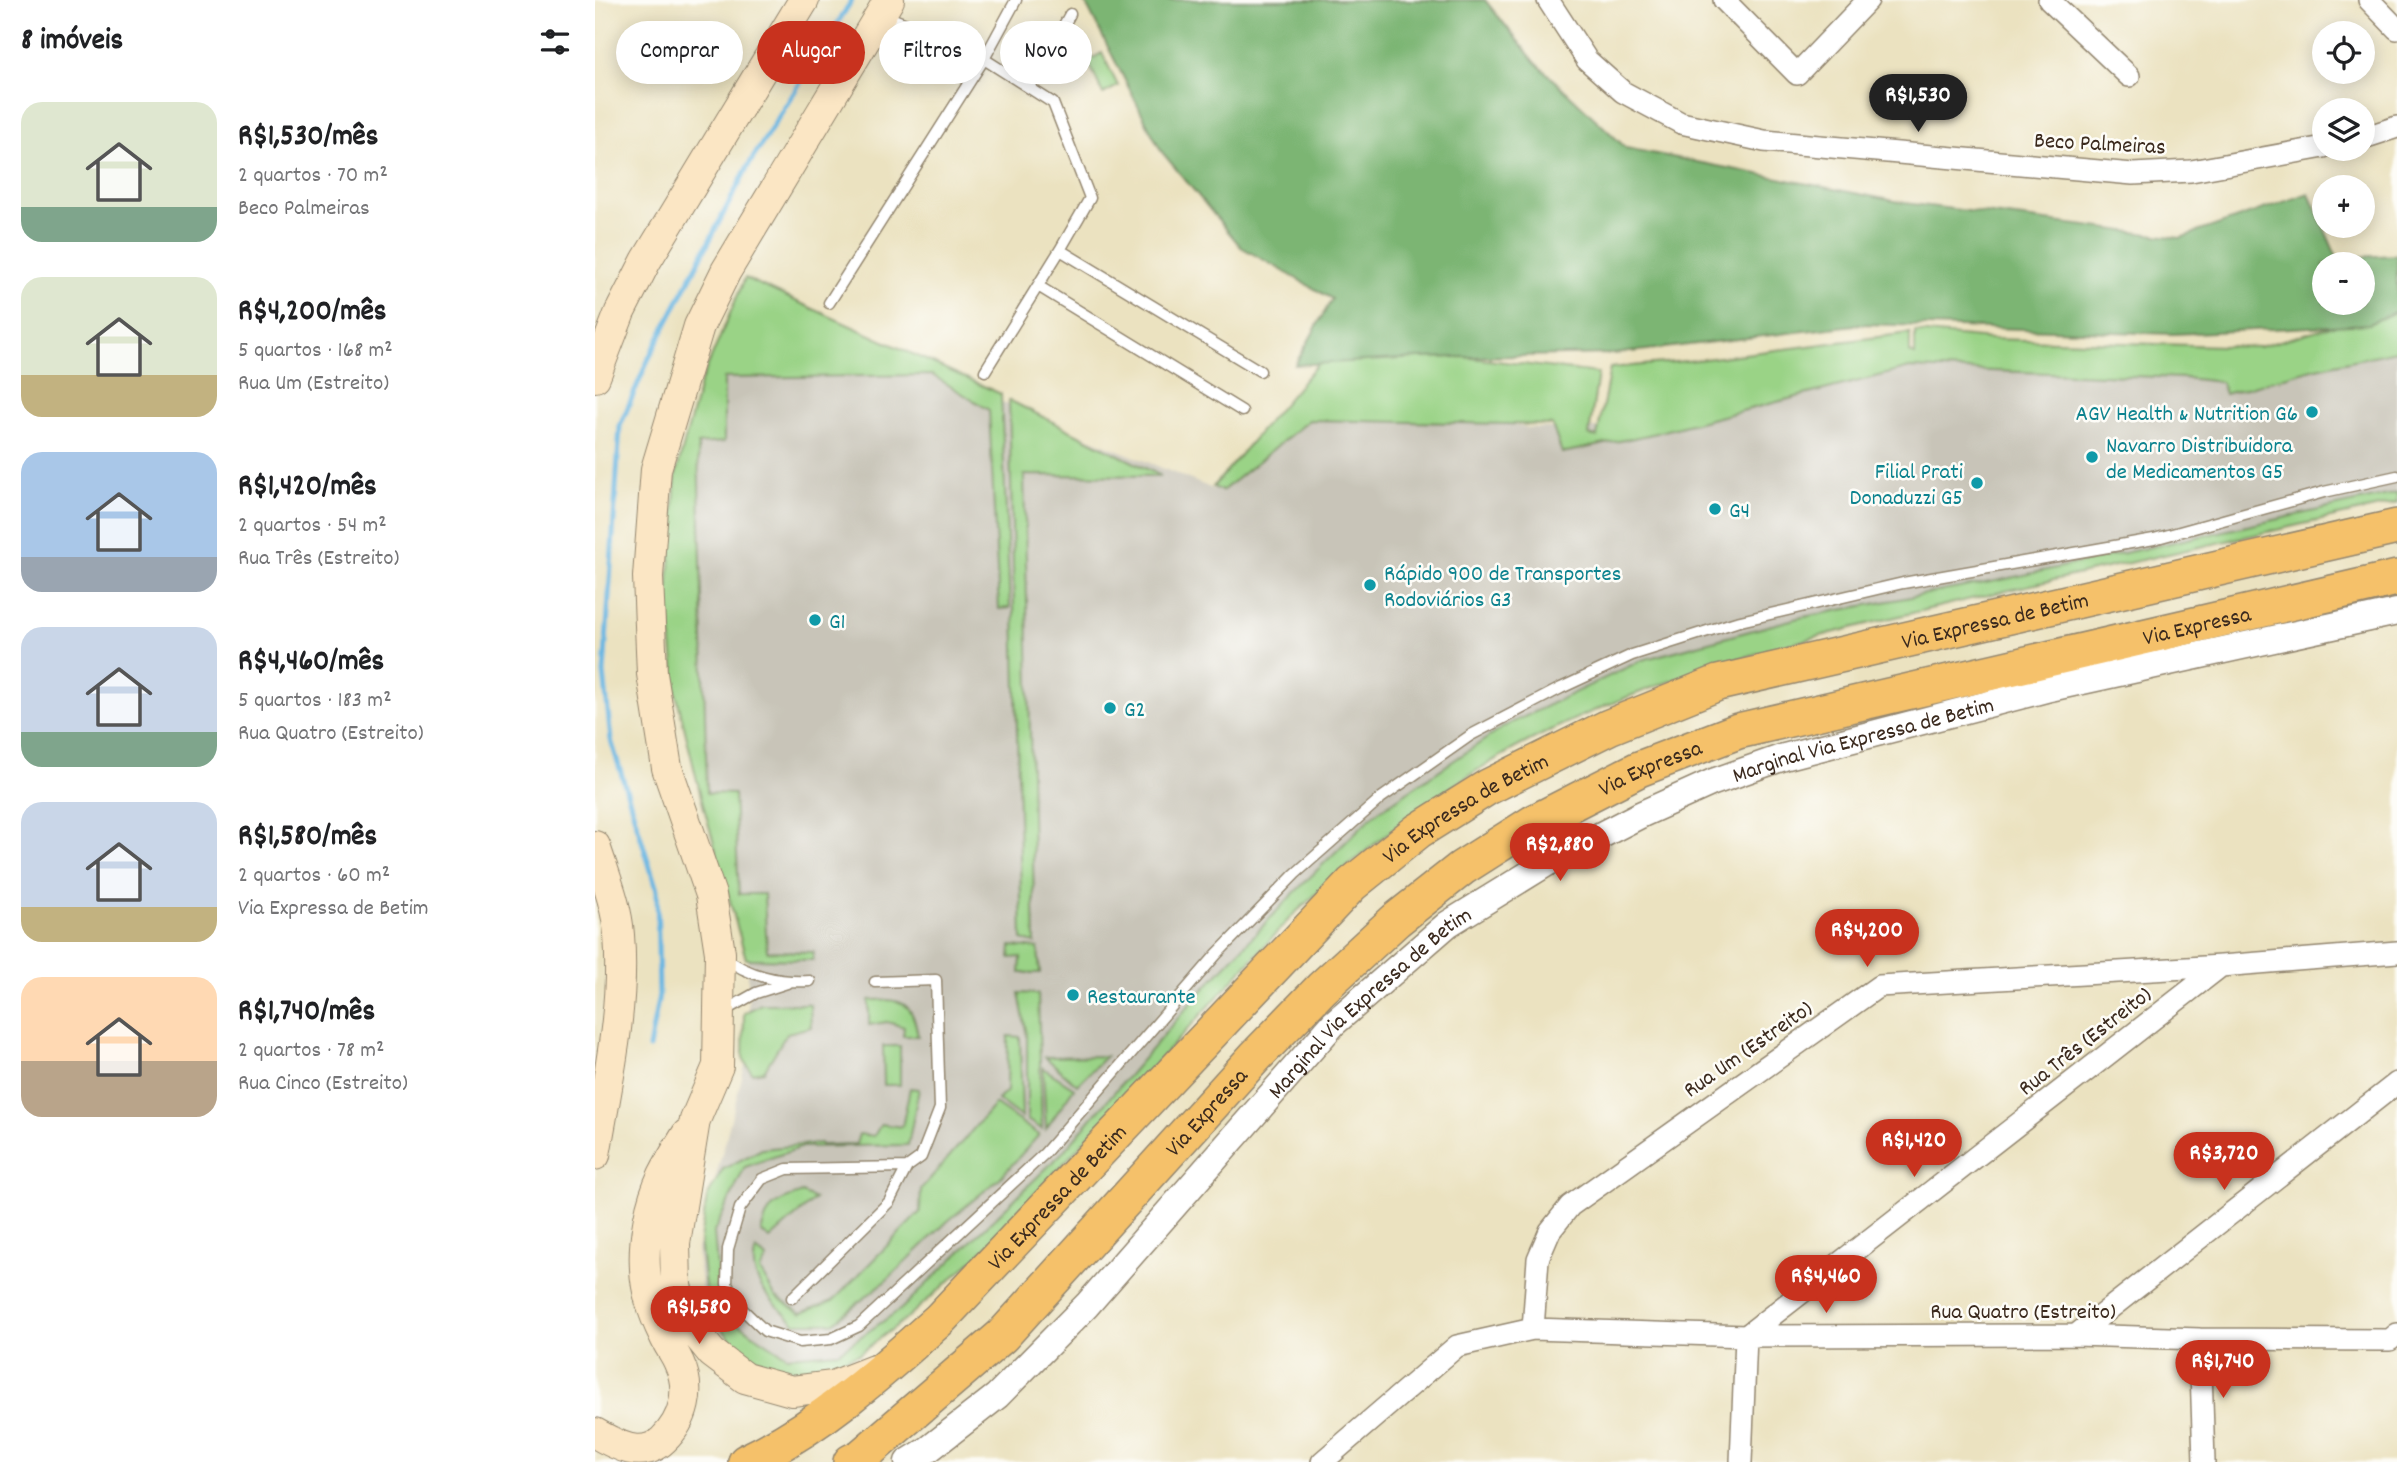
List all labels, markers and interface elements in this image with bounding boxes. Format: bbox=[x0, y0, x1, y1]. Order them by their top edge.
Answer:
text: 8 imóveis bbox=[21, 21, 123, 64]
chip: Comprar bbox=[616, 21, 743, 84]
chip: Alugar bbox=[757, 21, 865, 84]
chip: Filtros bbox=[879, 21, 986, 84]
chip: Novo bbox=[1000, 21, 1092, 84]
map controls bbox=[2312, 21, 2375, 315]
button: locate bbox=[2312, 21, 2375, 84]
icon: filters bbox=[536, 23, 574, 61]
pin: R$1,530 bbox=[1853, 74, 1983, 134]
text: R$1,530 bbox=[1885, 80, 1951, 113]
button: layers bbox=[2312, 98, 2375, 161]
text: R$1,530/mês bbox=[238, 117, 378, 160]
street label: Beco Palmeiras bbox=[2033, 126, 2166, 165]
icon: home bbox=[77, 130, 161, 214]
text: 2 quartos · 70 m² bbox=[238, 160, 388, 193]
button: + bbox=[2312, 175, 2375, 238]
text: Beco Palmeiras bbox=[238, 193, 370, 226]
button: − bbox=[2312, 252, 2375, 315]
text: R$4,200/mês bbox=[238, 292, 387, 335]
icon: home bbox=[77, 305, 161, 389]
text: 5 quartos · 168 m² bbox=[238, 335, 393, 368]
text: Rua Um (Estreito) bbox=[238, 368, 389, 401]
place label: AGV Health & Nutrition G6 bbox=[2075, 399, 2298, 432]
marker: AGV Health & Nutrition G6 bbox=[2304, 404, 2320, 420]
place label: Navarro Distribuidora de Medicamentos G5 bbox=[2106, 431, 2294, 490]
marker: Navarro Distribuidora de Medicamentos G5 bbox=[2084, 449, 2100, 465]
place label: Filial Prati Donaduzzi G5 bbox=[1850, 457, 1963, 516]
text: R$1,420/mês bbox=[238, 467, 377, 510]
marker: Filial Prati Donaduzzi G5 bbox=[1969, 475, 1985, 491]
icon: home bbox=[77, 480, 161, 564]
place label: G4 bbox=[1729, 496, 1750, 529]
marker: G4 bbox=[1707, 501, 1723, 517]
text: 2 quartos · 54 m² bbox=[238, 510, 387, 543]
text: Rua Três (Estreito) bbox=[238, 543, 399, 576]
place label: Rápido 900 de Transportes Rodoviários G3 bbox=[1384, 559, 1621, 618]
marker: Rápido 900 de Transportes Rodoviários G3 bbox=[1362, 577, 1378, 593]
street label: Via Expressa de Betim bbox=[1899, 585, 2092, 660]
street label: Via Expressa bbox=[2140, 599, 2256, 656]
place label: G1 bbox=[829, 607, 846, 640]
marker: G1 bbox=[807, 612, 823, 628]
text: R$4,460/mês bbox=[238, 642, 384, 685]
icon: home bbox=[77, 655, 161, 739]
text: 5 quartos · 183 m² bbox=[238, 685, 392, 718]
street label: Marginal Via Expressa de Betim bbox=[1729, 690, 1998, 794]
place label: G2 bbox=[1124, 695, 1146, 728]
marker: G2 bbox=[1102, 700, 1118, 716]
text: Rua Quatro (Estreito) bbox=[238, 718, 424, 751]
street label: Via Expressa bbox=[1594, 733, 1709, 807]
street label: Via Expressa de Betim bbox=[1376, 746, 1555, 874]
text: R$1,580/mês bbox=[238, 817, 377, 860]
pin: R$2,880 bbox=[1495, 824, 1625, 883]
text: R$2,880 bbox=[1526, 829, 1594, 862]
icon: home bbox=[77, 830, 161, 914]
text: 2 quartos · 60 m² bbox=[238, 860, 390, 893]
text: Via Expressa de Betim bbox=[238, 893, 429, 926]
street label: Marginal Via Expressa de Betim bbox=[1262, 900, 1479, 1108]
pin: R$4,200 bbox=[1802, 909, 1932, 969]
text: R$4,200 bbox=[1831, 915, 1903, 948]
street label: Rua Três (Estreito) bbox=[2012, 980, 2160, 1105]
place label: Restaurante bbox=[1087, 982, 1196, 1015]
marker: Restaurante bbox=[1065, 987, 1081, 1003]
text: R$1,740/mês bbox=[238, 992, 375, 1035]
street label: Rua Um (Estreito) bbox=[1678, 994, 1820, 1108]
icon: home bbox=[77, 1005, 161, 1089]
text: 2 quartos · 78 m² bbox=[238, 1035, 384, 1068]
street label: Via Expressa bbox=[1159, 1061, 1258, 1166]
text: Rua Cinco (Estreito) bbox=[238, 1068, 408, 1101]
street label: Via Expressa de Betim bbox=[981, 1118, 1136, 1279]
pin: R$1,420 bbox=[1849, 1120, 1979, 1179]
text: R$1,420 bbox=[1882, 1125, 1946, 1158]
pin: R$3,720 bbox=[2159, 1132, 2289, 1192]
text: R$3,720 bbox=[2190, 1138, 2258, 1171]
pin: R$4,460 bbox=[1761, 1256, 1891, 1315]
text: R$4,460 bbox=[1791, 1261, 1861, 1294]
pin: R$1,580 bbox=[634, 1286, 764, 1346]
text: R$1,580 bbox=[667, 1292, 731, 1325]
street label: Rua Quatro (Estreito) bbox=[1930, 1297, 2116, 1330]
pin: R$1,740 bbox=[2158, 1340, 2288, 1400]
text: R$1,740 bbox=[2191, 1346, 2255, 1379]

